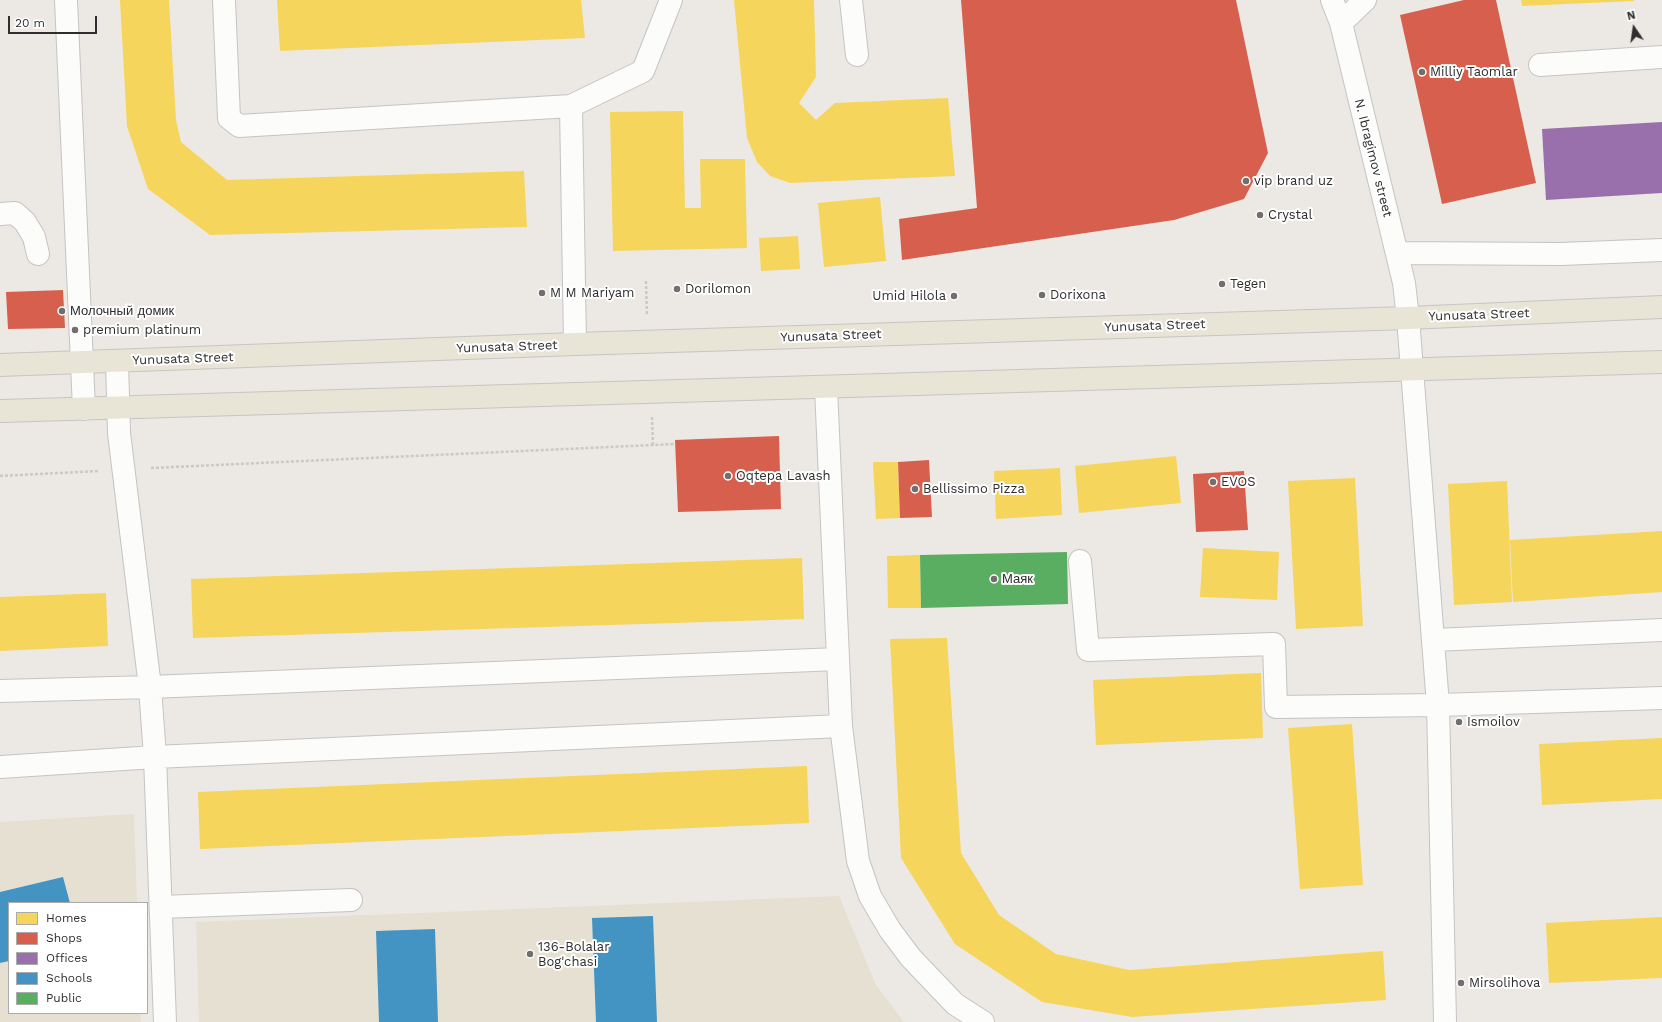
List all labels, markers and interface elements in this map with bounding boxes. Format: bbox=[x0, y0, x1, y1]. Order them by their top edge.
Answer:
scale bar bbox=[10, 8, 99, 34]
north arrow bbox=[1614, 8, 1654, 48]
text: N bbox=[1626, 9, 1637, 23]
text: 20 m bbox=[15, 16, 45, 30]
place label: Milliy Taomlar bbox=[1430, 64, 1518, 80]
marker: Milliy Taomlar bbox=[1417, 67, 1427, 77]
street label: N. Ibragimov street bbox=[1351, 97, 1395, 219]
place label: vip brand uz bbox=[1254, 173, 1333, 189]
marker: vip brand uz bbox=[1241, 176, 1251, 186]
place label: Crystal bbox=[1268, 207, 1312, 223]
marker: Crystal bbox=[1255, 210, 1265, 220]
place label: Tegen bbox=[1230, 276, 1266, 292]
marker: Tegen bbox=[1217, 279, 1227, 289]
place label: Dorilomon bbox=[685, 281, 751, 297]
marker: Dorilomon bbox=[672, 284, 682, 294]
place label: M M Mariyam bbox=[550, 285, 634, 301]
place label: Dorixona bbox=[1050, 287, 1106, 303]
marker: M M Mariyam bbox=[537, 288, 547, 298]
place label: Umid Hilola bbox=[872, 288, 946, 304]
marker: Dorixona bbox=[1037, 290, 1047, 300]
marker: Umid Hilola bbox=[949, 291, 959, 301]
place label: Молочный домик bbox=[70, 303, 174, 319]
street label: Yunusata Street bbox=[1428, 305, 1530, 325]
marker: Молочный домик bbox=[57, 306, 67, 316]
street label: Yunusata Street bbox=[1104, 316, 1206, 336]
place label: premium platinum bbox=[83, 322, 201, 338]
marker: premium platinum bbox=[70, 325, 80, 335]
street label: Yunusata Street bbox=[780, 326, 882, 346]
street label: Yunusata Street bbox=[456, 337, 558, 357]
street label: Yunusata Street bbox=[132, 349, 234, 369]
place label: Oqtepa Lavash bbox=[736, 468, 831, 484]
marker: Oqtepa Lavash bbox=[723, 471, 733, 481]
place label: EVOS bbox=[1221, 474, 1256, 490]
marker: EVOS bbox=[1208, 477, 1218, 487]
place label: Bellissimo Pizza bbox=[923, 481, 1025, 497]
marker: Bellissimo Pizza bbox=[910, 484, 920, 494]
place label: Маяк bbox=[1002, 571, 1033, 587]
marker: Маяк bbox=[989, 574, 999, 584]
place label: Ismoilov bbox=[1467, 714, 1520, 730]
marker: Ismoilov bbox=[1454, 717, 1464, 727]
legend bbox=[8, 902, 148, 1014]
text: Homes bbox=[46, 911, 87, 925]
text: Shops bbox=[46, 931, 82, 945]
place label: 136-Bolalar Bog'chasi bbox=[538, 939, 609, 970]
marker: 136-Bolalar Bog'chasi bbox=[525, 949, 535, 959]
text: Offices bbox=[46, 951, 88, 965]
text: Schools bbox=[46, 971, 92, 985]
place label: Mirsolihova bbox=[1469, 975, 1540, 991]
marker: Mirsolihova bbox=[1456, 978, 1466, 988]
text: Public bbox=[46, 991, 82, 1005]

